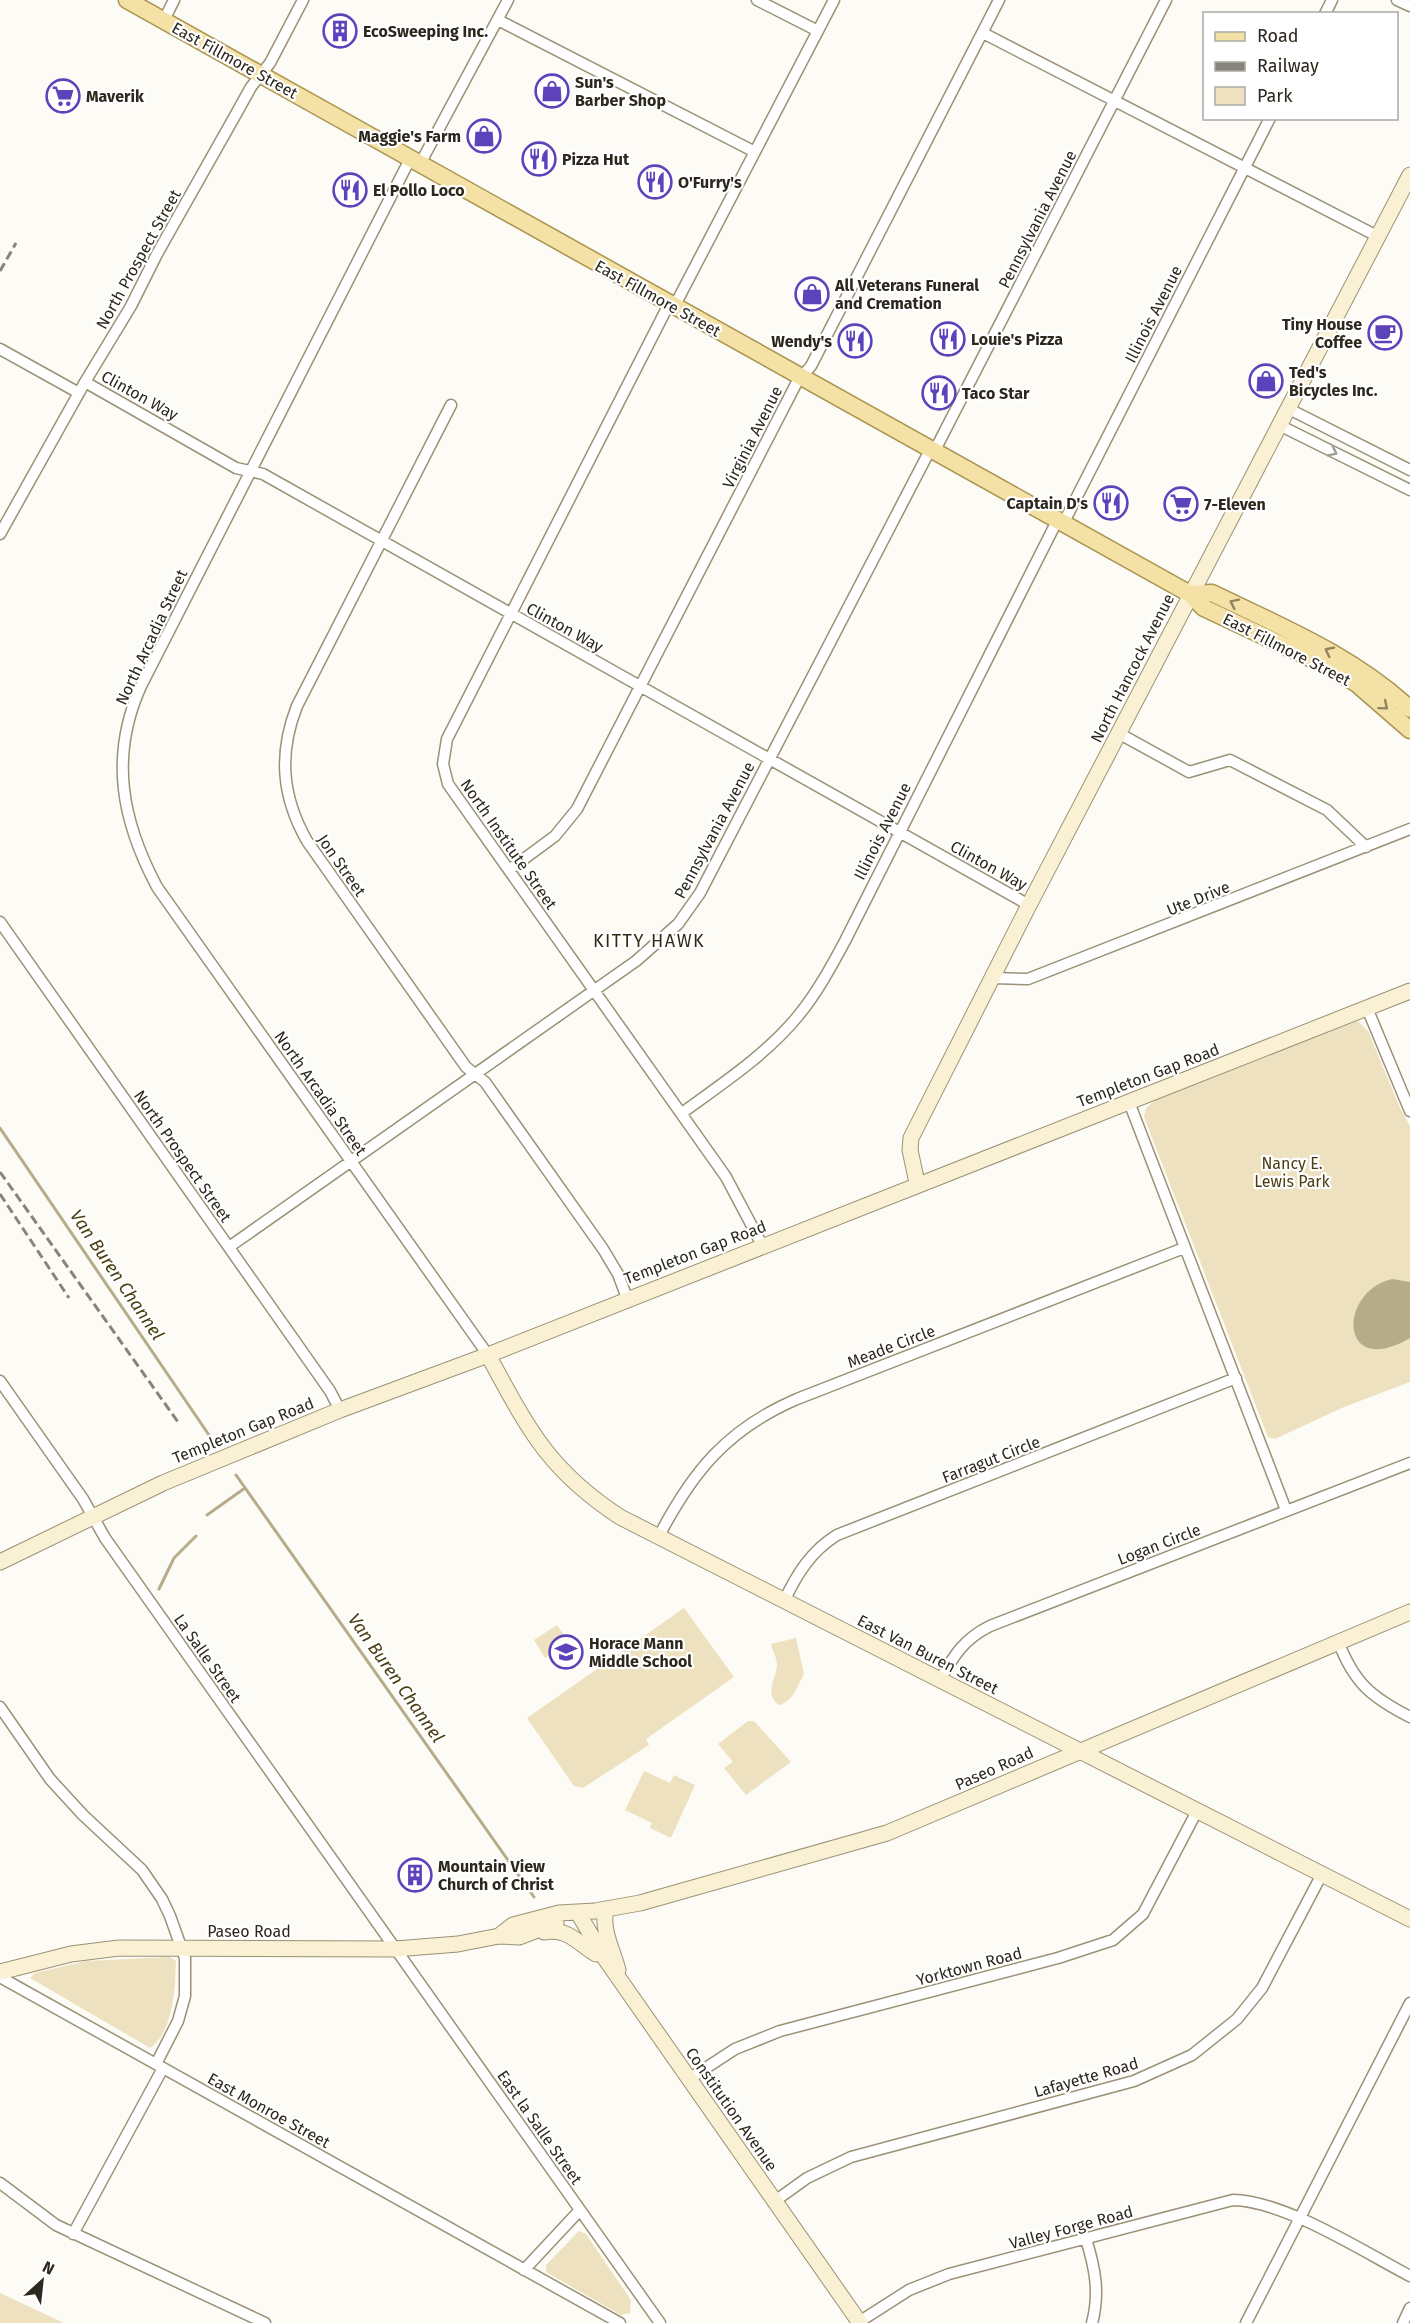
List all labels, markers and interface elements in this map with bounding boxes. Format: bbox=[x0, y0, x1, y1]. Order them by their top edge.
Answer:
legend bbox=[1203, 12, 1398, 120]
building icon: EcoSweeping Inc. bbox=[322, 13, 358, 49]
street label: East Fillmore Street bbox=[169, 18, 301, 103]
place label: EcoSweeping Inc. bbox=[363, 22, 488, 41]
text: Road bbox=[1257, 25, 1299, 47]
text: Railway bbox=[1257, 55, 1319, 77]
shop icon: Sun's Barber Shop bbox=[534, 73, 570, 109]
place label: Sun's Barber Shop bbox=[575, 73, 666, 110]
supermarket icon: Maverik bbox=[45, 78, 81, 114]
text: Park bbox=[1257, 85, 1293, 107]
place label: Maverik bbox=[86, 87, 144, 106]
shop icon: Maggie's Farm bbox=[466, 118, 502, 154]
place label: Maggie's Farm bbox=[358, 127, 461, 146]
restaurant icon: Pizza Hut bbox=[521, 141, 557, 177]
street label: Pennsylvania Avenue bbox=[994, 147, 1080, 291]
place label: Pizza Hut bbox=[562, 150, 630, 169]
restaurant icon: O'Furry's bbox=[637, 164, 673, 200]
restaurant icon: El Pollo Loco bbox=[332, 172, 368, 208]
place label: O'Furry's bbox=[678, 173, 742, 192]
place label: El Pollo Loco bbox=[373, 181, 465, 200]
street label: North Prospect Street bbox=[92, 186, 185, 332]
street label: East Fillmore Street bbox=[592, 256, 724, 341]
street label: Illinois Avenue bbox=[1121, 262, 1186, 366]
shop icon: All Veterans Funeral and Cremation bbox=[794, 276, 830, 312]
place label: All Veterans Funeral and Cremation bbox=[834, 276, 979, 313]
place label: Tiny House Coffee bbox=[1282, 315, 1362, 352]
cafe icon: Tiny House Coffee bbox=[1367, 315, 1403, 351]
restaurant icon: Louie's Pizza bbox=[930, 321, 966, 357]
restaurant icon: Wendy's bbox=[837, 323, 873, 359]
place label: Louie's Pizza bbox=[971, 330, 1063, 349]
place label: Wendy's bbox=[771, 332, 832, 351]
shop icon: Ted's Bicycles Inc. bbox=[1248, 363, 1284, 399]
place label: Ted's Bicycles Inc. bbox=[1289, 363, 1378, 400]
street label: Clinton Way bbox=[98, 367, 182, 424]
restaurant icon: Taco Star bbox=[921, 375, 957, 411]
street label: Virginia Avenue bbox=[719, 383, 786, 491]
place label: Taco Star bbox=[962, 384, 1030, 403]
one-way arrow bbox=[1327, 445, 1338, 456]
restaurant icon: Captain D's bbox=[1093, 485, 1129, 521]
supermarket icon: 7-Eleven bbox=[1163, 486, 1199, 522]
place label: Captain D's bbox=[1007, 494, 1088, 513]
place label: 7-Eleven bbox=[1204, 495, 1266, 514]
street label: North Arcadia Street bbox=[112, 566, 191, 708]
street label: North Hancock Avenue bbox=[1087, 591, 1178, 746]
street label: Clinton Way bbox=[523, 599, 607, 656]
one-way arrow bbox=[1229, 599, 1240, 611]
street label: East Fillmore Street bbox=[1220, 609, 1354, 690]
one-way arrow bbox=[1324, 646, 1335, 658]
one-way arrow bbox=[1377, 699, 1388, 710]
street label: Pennsylvania Avenue bbox=[670, 759, 759, 902]
street label: North Institute Street bbox=[456, 775, 561, 913]
street label: Illinois Avenue bbox=[850, 779, 915, 883]
street label: Jon Street bbox=[313, 831, 370, 900]
street label: Clinton Way bbox=[947, 837, 1031, 894]
street label: Ute Drive bbox=[1164, 877, 1233, 920]
district label: KITTY HAWK bbox=[593, 930, 705, 952]
street label: North Arcadia Street bbox=[271, 1027, 371, 1159]
street label: Templeton Gap Road bbox=[1074, 1040, 1222, 1111]
street label: North Prospect Street bbox=[130, 1087, 235, 1226]
park label: Nancy E. Lewis Park bbox=[1254, 1154, 1331, 1191]
water label: Van Buren Channel bbox=[65, 1206, 169, 1344]
street label: Templeton Gap Road bbox=[621, 1217, 769, 1288]
street label: Meade Circle bbox=[845, 1321, 938, 1372]
street label: Templeton Gap Road bbox=[170, 1393, 317, 1467]
street label: Farragut Circle bbox=[939, 1432, 1043, 1487]
street label: Logan Circle bbox=[1115, 1520, 1203, 1569]
water label: Van Buren Channel bbox=[343, 1609, 449, 1747]
street label: La Salle Street bbox=[170, 1610, 245, 1706]
street label: East Van Buren Street bbox=[854, 1611, 1002, 1698]
school or university icon: Horace Mann Middle School bbox=[548, 1634, 584, 1670]
place label: Horace Mann Middle School bbox=[589, 1634, 692, 1671]
street label: Paseo Road bbox=[952, 1743, 1036, 1794]
building icon: Mountain View Church of Christ bbox=[397, 1857, 433, 1893]
place label: Mountain View Church of Christ bbox=[438, 1857, 555, 1894]
street label: Paseo Road bbox=[207, 1922, 291, 1941]
street label: Yorktown Road bbox=[914, 1943, 1024, 1990]
street label: Constitution Avenue bbox=[682, 2044, 781, 2175]
street label: Lafayette Road bbox=[1032, 2054, 1141, 2101]
street label: East la Salle Street bbox=[493, 2067, 586, 2188]
street label: East Monroe Street bbox=[204, 2069, 333, 2152]
street label: Valley Forge Road bbox=[1007, 2202, 1135, 2253]
north arrow bbox=[12, 2251, 72, 2311]
text: N bbox=[40, 2257, 58, 2279]

